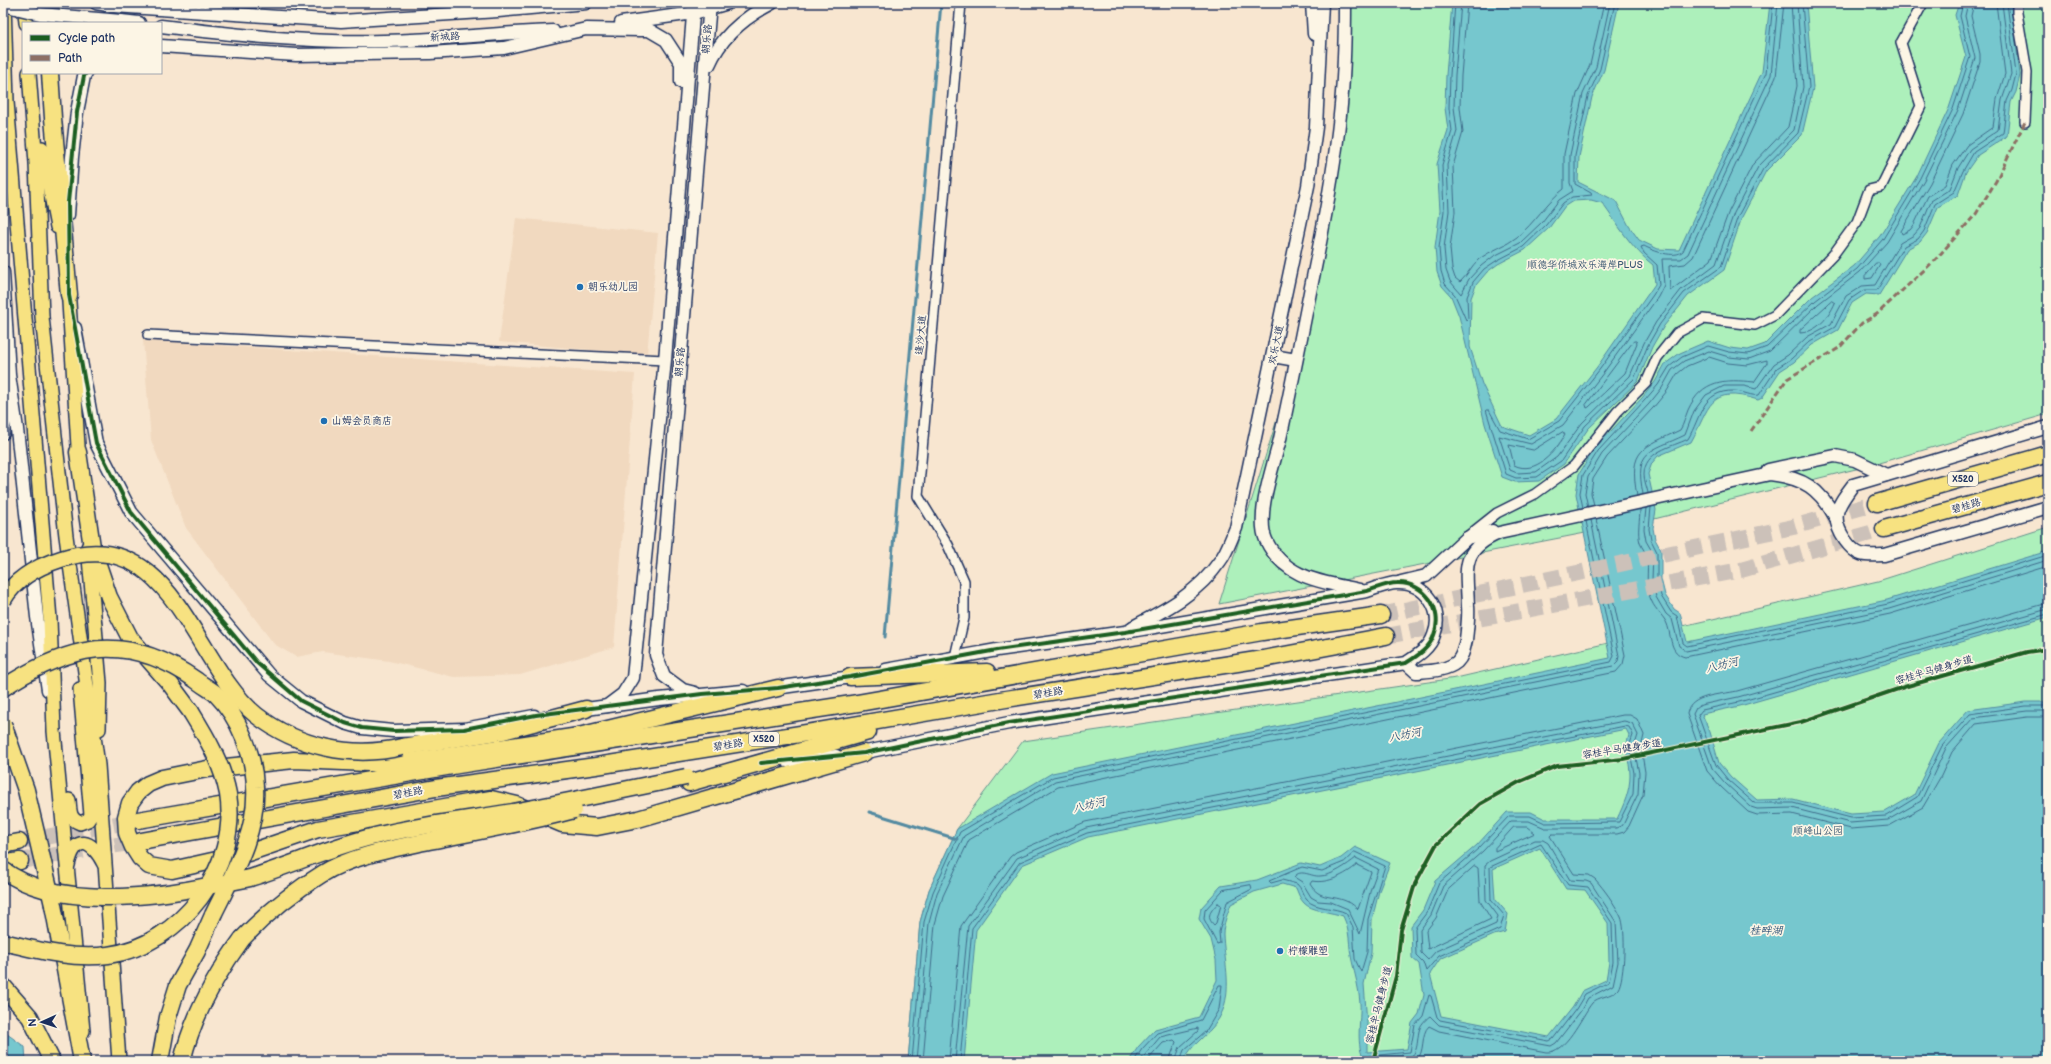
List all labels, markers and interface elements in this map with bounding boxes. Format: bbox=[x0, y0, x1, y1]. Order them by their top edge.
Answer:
legend bbox=[22, 22, 162, 74]
street label: 朝乐路 bbox=[700, 24, 714, 54]
street label: 新城路 bbox=[430, 30, 460, 44]
text: Cycle path bbox=[58, 31, 115, 46]
text: Path bbox=[58, 51, 83, 66]
park label: 顺德华侨城欢乐海岸PLUS bbox=[1527, 259, 1643, 271]
place label: 朝乐幼儿园 bbox=[588, 281, 638, 293]
marker: 朝乐幼儿园 bbox=[575, 282, 585, 292]
street label: 逢沙大道 bbox=[913, 315, 929, 355]
street label: 欢乐大道 bbox=[1266, 324, 1286, 366]
street label: 朝乐路 bbox=[673, 347, 687, 377]
place label: 山姆会员商店 bbox=[332, 415, 392, 427]
marker: 山姆会员商店 bbox=[319, 416, 329, 426]
road number: X520 bbox=[1948, 472, 1978, 486]
street label: 碧桂路 bbox=[1950, 496, 1982, 516]
street label: 容桂半马健身步道 bbox=[1894, 653, 1974, 687]
water label: 八坊河 bbox=[1704, 654, 1742, 675]
street label: 碧桂路 bbox=[1032, 685, 1064, 701]
water label: 八坊河 bbox=[1388, 725, 1424, 745]
road number: X520 bbox=[749, 732, 779, 746]
street label: 碧桂路 bbox=[712, 737, 744, 753]
street label: 容桂半马健身步道 bbox=[1582, 737, 1662, 761]
street label: 碧桂路 bbox=[392, 784, 424, 802]
water label: 八坊河 bbox=[1071, 794, 1109, 815]
park label: 顺峰山公园 bbox=[1793, 825, 1843, 837]
water label: 桂畔湖 bbox=[1750, 924, 1783, 937]
place label: 柠檬雕塑 bbox=[1288, 945, 1328, 957]
marker: 柠檬雕塑 bbox=[1275, 946, 1285, 956]
street label: 容桂半马健身步道 bbox=[1364, 965, 1394, 1045]
north arrow bbox=[22, 1002, 62, 1042]
text: N bbox=[26, 1018, 39, 1027]

